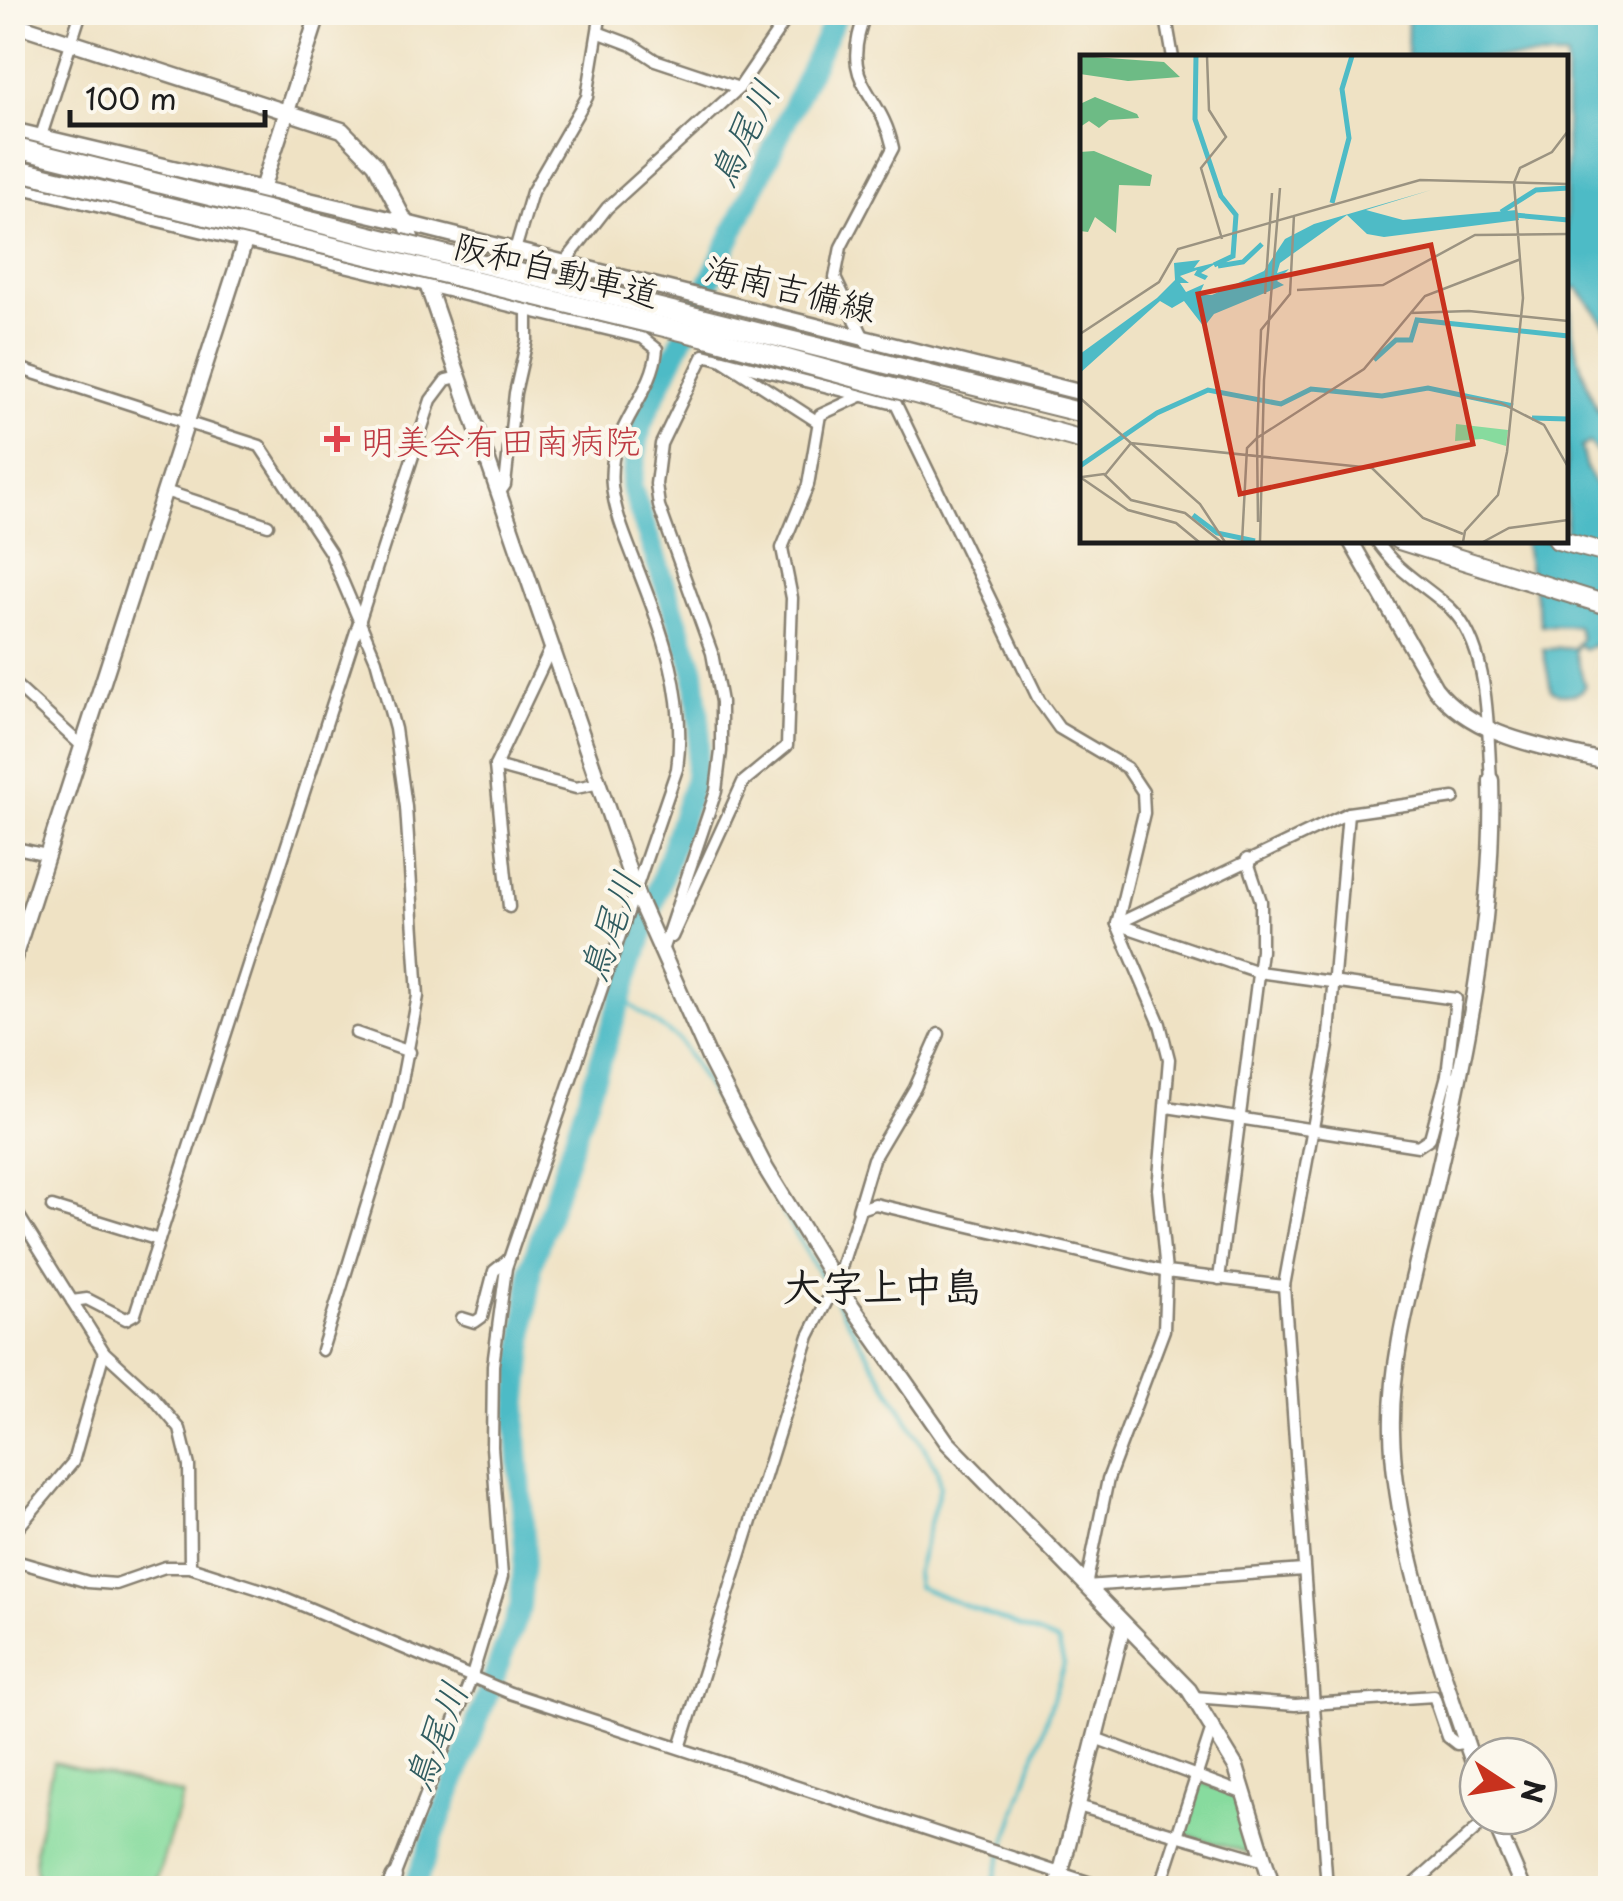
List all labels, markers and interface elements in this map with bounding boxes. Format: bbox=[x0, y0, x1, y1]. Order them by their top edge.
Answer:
inset map bbox=[1080, 55, 1568, 542]
scale bar bbox=[70, 65, 265, 127]
water label: 鳥尾川 bbox=[691, 69, 793, 197]
text: 100 m bbox=[85, 75, 177, 120]
street label: 阪和自動車道 bbox=[449, 217, 665, 319]
street label: 海南吉備線 bbox=[700, 240, 882, 334]
place label: 明美会有田南病院 bbox=[360, 413, 640, 466]
marker: 明美会有田南病院 bbox=[324, 426, 350, 452]
water label: 鳥尾川 bbox=[562, 863, 654, 989]
district label: 大字上中島 bbox=[783, 1254, 983, 1315]
water label: 鳥尾川 bbox=[387, 1673, 481, 1799]
north arrow bbox=[1458, 1736, 1558, 1836]
text: N bbox=[1511, 1776, 1557, 1807]

